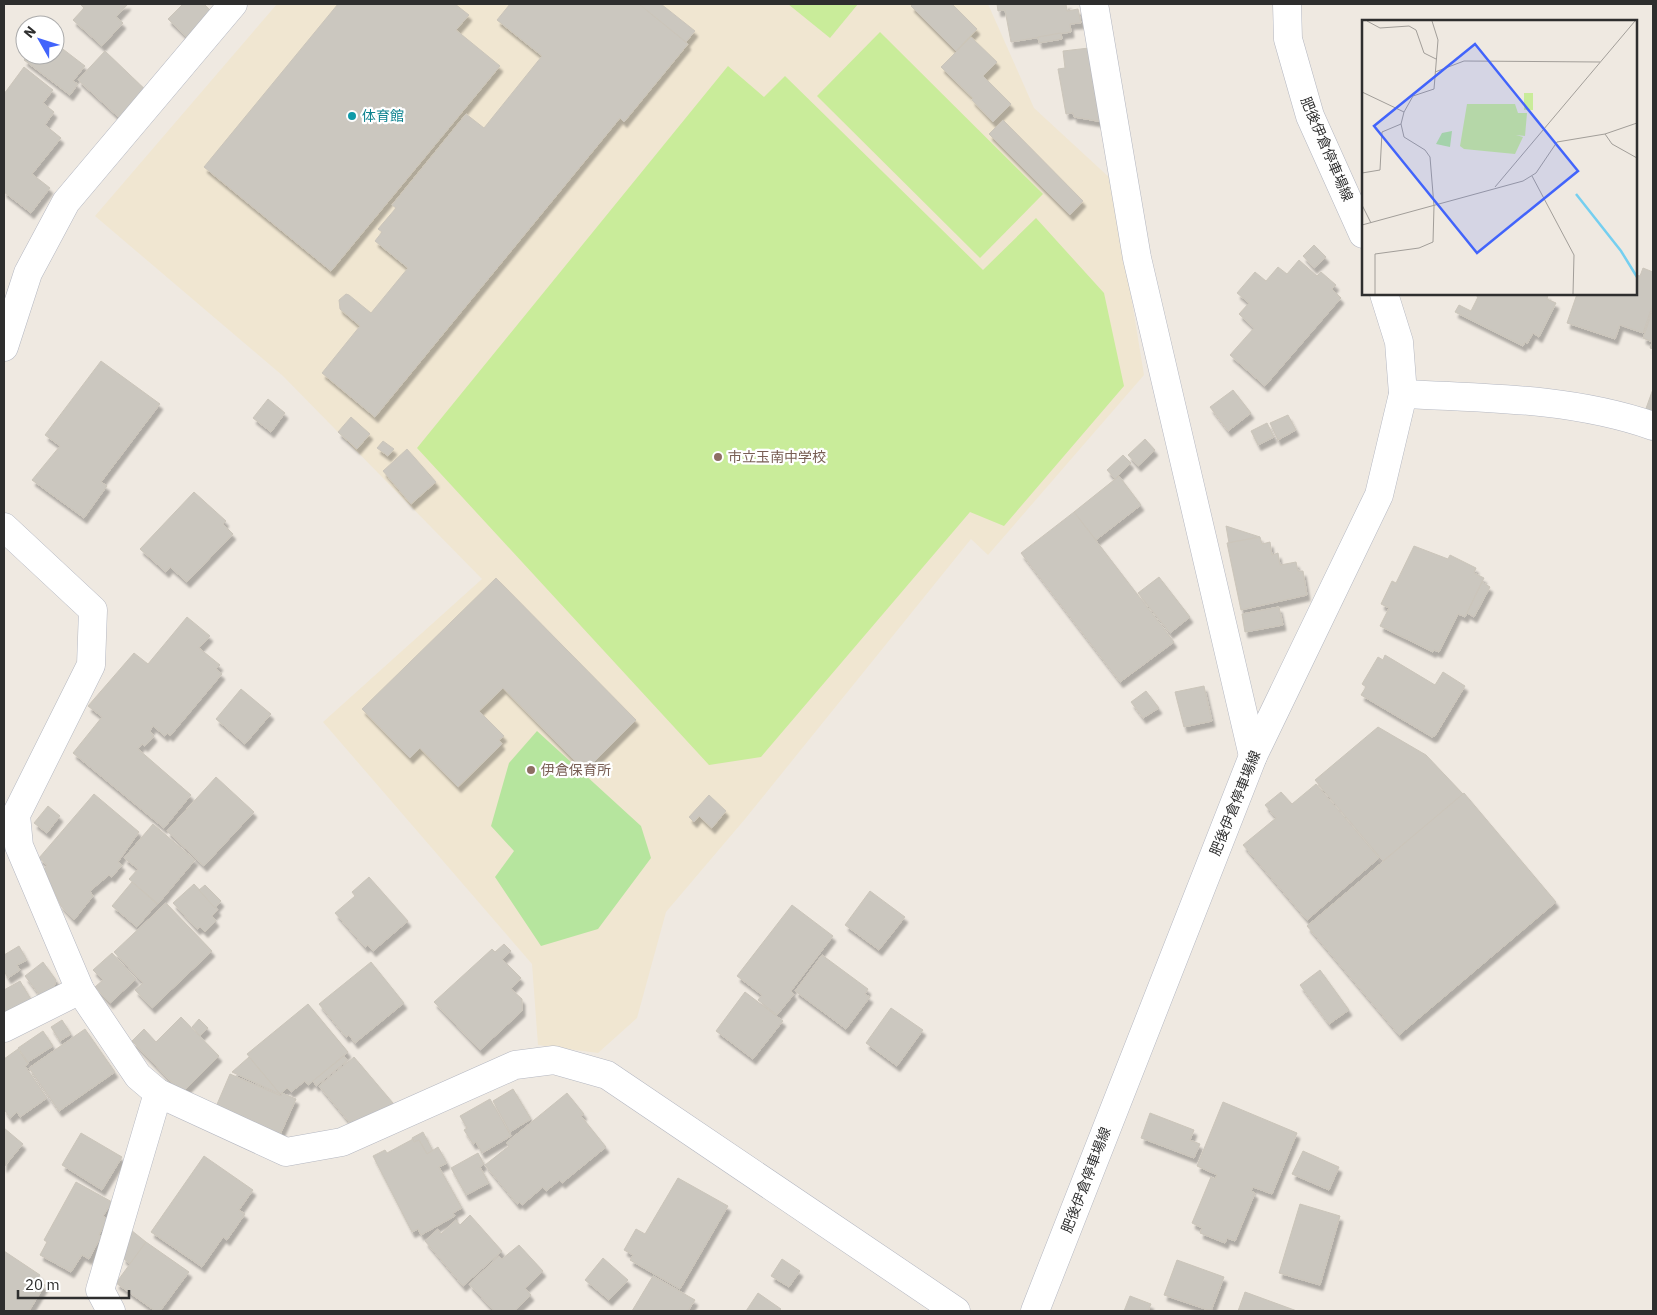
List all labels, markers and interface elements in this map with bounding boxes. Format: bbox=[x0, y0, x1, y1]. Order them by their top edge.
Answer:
north arrow bbox=[15, 15, 65, 65]
inset map bbox=[1362, 20, 1637, 295]
text: N bbox=[20, 22, 40, 41]
street label: 肥後伊倉停車場線 bbox=[1297, 94, 1357, 204]
place label: 体育館 bbox=[362, 107, 404, 125]
marker: 体育館 bbox=[346, 110, 358, 122]
place label: 市立玉南中学校 bbox=[728, 448, 826, 466]
marker: 市立玉南中学校 bbox=[712, 451, 724, 463]
street label: 肥後伊倉停車場線 bbox=[1206, 748, 1264, 858]
place label: 伊倉保育所 bbox=[541, 761, 611, 779]
marker: 伊倉保育所 bbox=[525, 764, 537, 776]
street label: 肥後伊倉停車場線 bbox=[1058, 1124, 1114, 1236]
scale bar bbox=[18, 1268, 129, 1300]
text: 20 m bbox=[25, 1275, 60, 1294]

